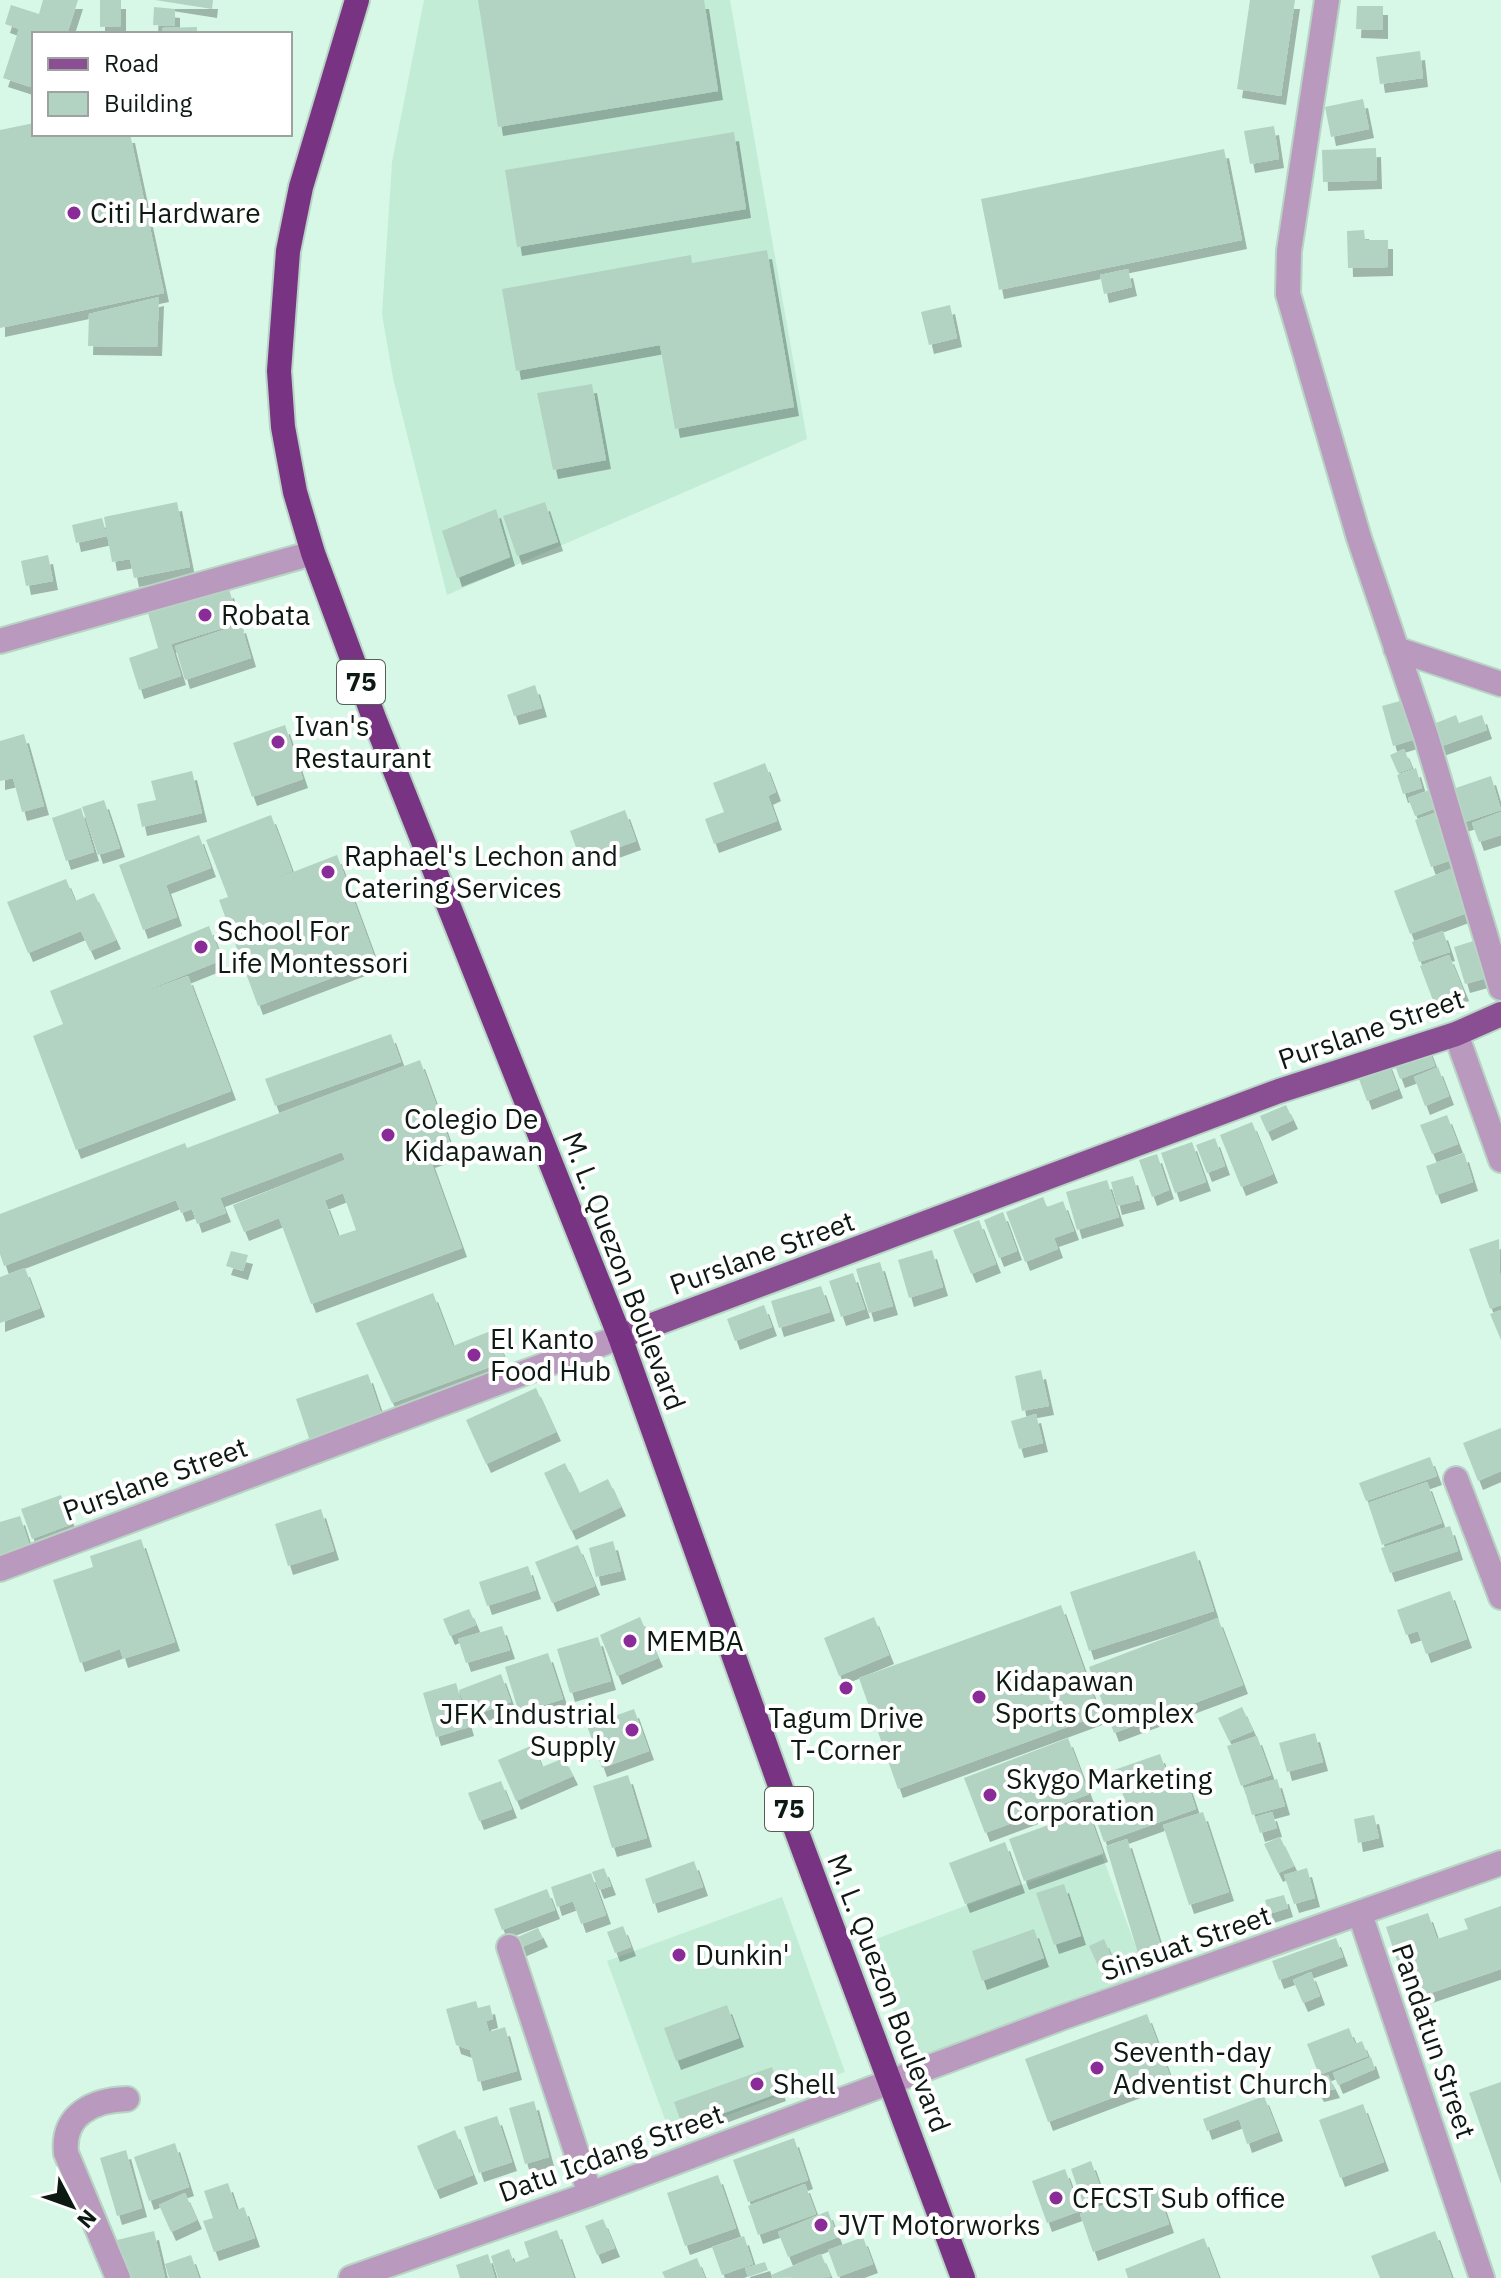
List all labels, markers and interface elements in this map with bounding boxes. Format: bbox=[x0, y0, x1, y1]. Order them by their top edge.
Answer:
legend bbox=[32, 32, 292, 136]
text: Road bbox=[104, 47, 159, 79]
text: Building bbox=[104, 87, 192, 119]
place label: Citi Hardware bbox=[90, 194, 261, 231]
marker: Citi Hardware bbox=[65, 204, 83, 222]
place label: Robata bbox=[221, 596, 310, 633]
marker: Robata bbox=[196, 606, 214, 624]
road number: 75 bbox=[337, 660, 385, 704]
place label: Ivan's Restaurant bbox=[294, 707, 432, 776]
marker: Ivan's Restaurant bbox=[269, 733, 287, 751]
place label: Raphael's Lechon and Catering Services bbox=[344, 837, 618, 906]
marker: Raphael's Lechon and Catering Services bbox=[319, 863, 337, 881]
place label: School For Life Montessori bbox=[217, 912, 408, 981]
marker: School For Life Montessori bbox=[192, 938, 210, 956]
street label: Purslane Street bbox=[1273, 979, 1469, 1078]
place label: Colegio De Kidapawan bbox=[404, 1100, 543, 1169]
marker: Colegio De Kidapawan bbox=[379, 1126, 397, 1144]
street label: M. L. Quezon Boulevard bbox=[554, 1126, 695, 1415]
street label: Purslane Street bbox=[664, 1202, 859, 1303]
place label: El Kanto Food Hub bbox=[490, 1320, 611, 1389]
marker: El Kanto Food Hub bbox=[465, 1346, 483, 1364]
street label: Purslane Street bbox=[57, 1428, 252, 1529]
place label: MEMBA bbox=[646, 1622, 744, 1659]
marker: MEMBA bbox=[621, 1632, 639, 1650]
place label: Kidapawan Sports Complex bbox=[995, 1662, 1194, 1731]
marker: Tagum Drive T-Corner bbox=[837, 1679, 855, 1697]
marker: Kidapawan Sports Complex bbox=[970, 1688, 988, 1706]
place label: JFK Industrial Supply bbox=[439, 1695, 616, 1764]
place label: Tagum Drive T-Corner bbox=[768, 1699, 924, 1768]
marker: JFK Industrial Supply bbox=[623, 1721, 641, 1739]
place label: Skygo Marketing Corporation bbox=[1006, 1760, 1212, 1829]
marker: Skygo Marketing Corporation bbox=[981, 1786, 999, 1804]
road number: 75 bbox=[765, 1787, 813, 1831]
street label: M. L. Quezon Boulevard bbox=[819, 1848, 960, 2137]
street label: Sinsuat Street bbox=[1096, 1896, 1275, 1989]
place label: Dunkin' bbox=[695, 1936, 790, 1973]
street label: Pandatun Street bbox=[1384, 1938, 1485, 2143]
marker: Dunkin' bbox=[670, 1946, 688, 1964]
place label: Seventh-day Adventist Church bbox=[1113, 2033, 1328, 2102]
marker: Seventh-day Adventist Church bbox=[1088, 2059, 1106, 2077]
place label: Shell bbox=[773, 2065, 836, 2102]
marker: Shell bbox=[748, 2075, 766, 2093]
street label: Datu Icdang Street bbox=[493, 2095, 728, 2210]
north arrow bbox=[32, 2166, 112, 2246]
place label: CFCST Sub office bbox=[1072, 2179, 1285, 2216]
marker: CFCST Sub office bbox=[1047, 2189, 1065, 2207]
text: N bbox=[71, 2204, 104, 2235]
place label: JVT Motorworks bbox=[837, 2206, 1041, 2243]
marker: JVT Motorworks bbox=[812, 2216, 830, 2234]

